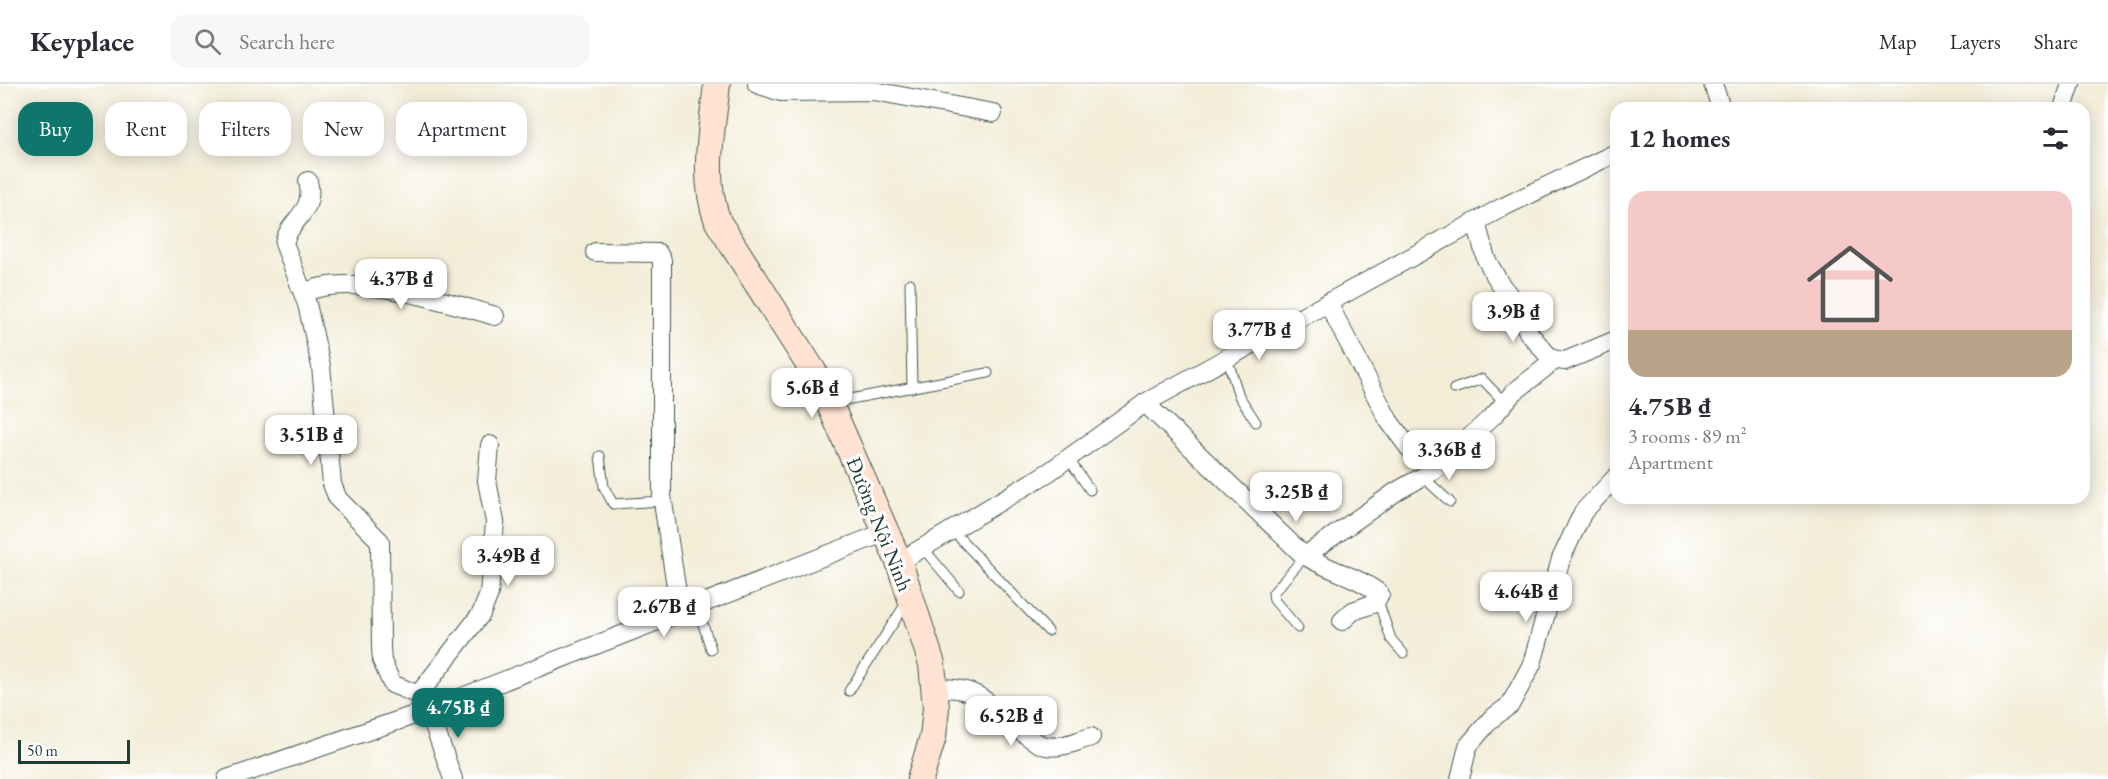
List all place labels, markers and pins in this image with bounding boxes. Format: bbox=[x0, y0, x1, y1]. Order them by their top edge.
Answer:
pin: 4.37B ₫ bbox=[346, 259, 456, 310]
pin: 3.9B ₫ bbox=[1464, 292, 1562, 343]
pin: 3.77B ₫ bbox=[1204, 310, 1314, 361]
pin: 5.6B ₫ bbox=[763, 368, 861, 419]
pin: 3.51B ₫ bbox=[256, 415, 366, 466]
pin: 3.36B ₫ bbox=[1394, 430, 1504, 481]
pin: 3.25B ₫ bbox=[1241, 472, 1351, 523]
pin: 3.49B ₫ bbox=[453, 536, 563, 587]
pin: 4.64B ₫ bbox=[1471, 572, 1581, 623]
pin: 2.67B ₫ bbox=[609, 587, 719, 638]
pin: 4.75B ₫ bbox=[403, 688, 513, 739]
pin: 6.52B ₫ bbox=[956, 696, 1066, 747]

